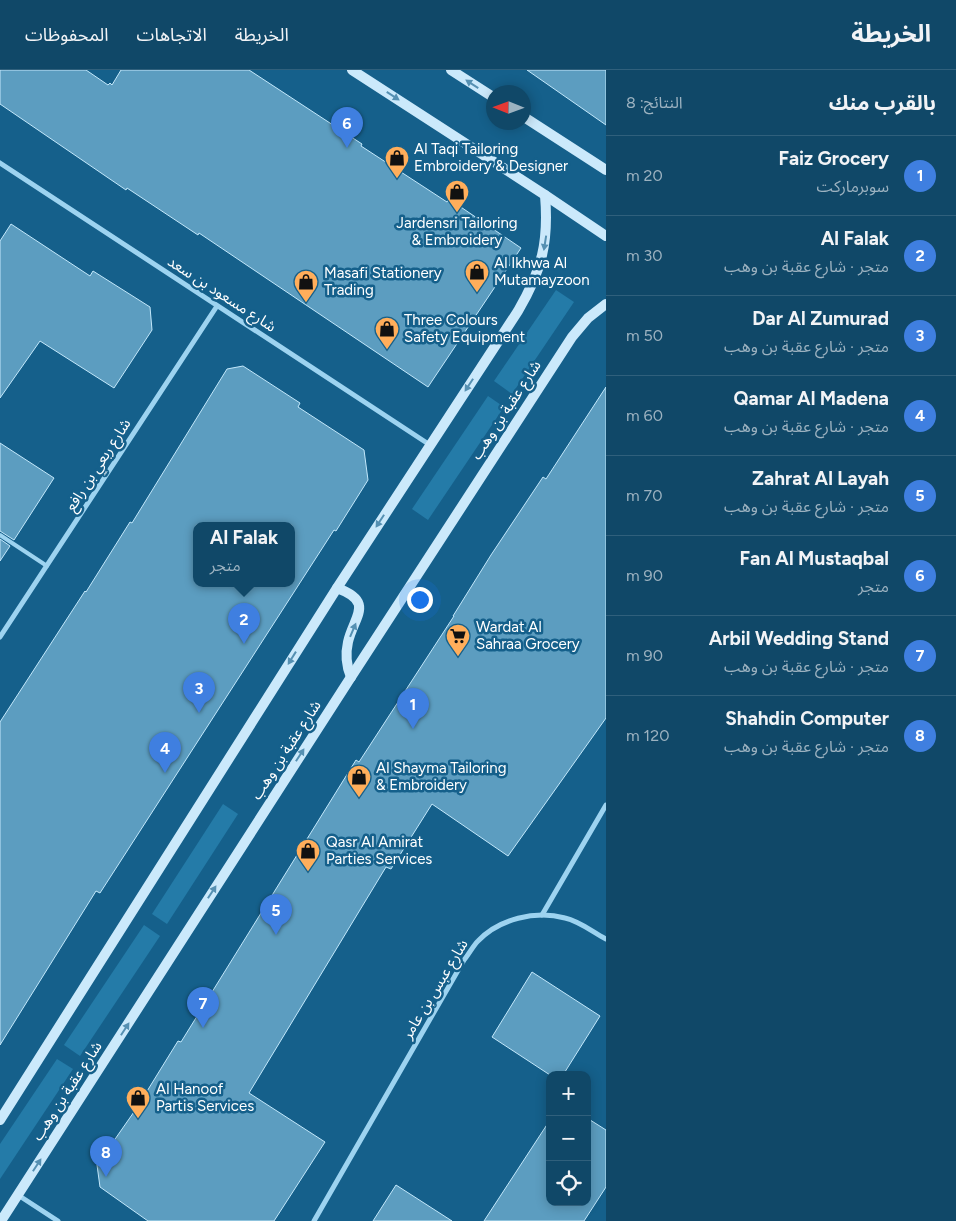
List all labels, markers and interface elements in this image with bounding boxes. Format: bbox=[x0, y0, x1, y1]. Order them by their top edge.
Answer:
text: الخريطة bbox=[851, 19, 931, 48]
text: المحفوظات bbox=[25, 24, 109, 46]
text: الاتجاهات bbox=[137, 24, 207, 46]
text: الخريطة bbox=[235, 24, 289, 46]
one-way arrow bbox=[466, 79, 479, 88]
north arrow bbox=[486, 85, 531, 130]
text: بالقرب منك bbox=[829, 90, 936, 115]
one-way arrow bbox=[387, 92, 400, 101]
text: النتائج: 8 bbox=[626, 93, 683, 112]
pin: 6 bbox=[331, 107, 363, 148]
place label: Al Taqi Tailoring Embroidery & Designer bbox=[414, 140, 568, 175]
shop icon: Al Taqi Tailoring Embroidery & Designer bbox=[384, 145, 410, 179]
text: Faiz Grocery bbox=[779, 147, 889, 170]
text: 20 m bbox=[626, 166, 663, 185]
text: 1 bbox=[917, 166, 923, 185]
text: سوبرماركت bbox=[817, 177, 889, 196]
shop icon: Jardensri Tailoring & Embroidery bbox=[444, 179, 470, 213]
place label: Jardensri Tailoring & Embroidery bbox=[396, 214, 518, 249]
text: Al Falak bbox=[821, 227, 889, 250]
one-way arrow bbox=[540, 236, 548, 252]
text: 30 m bbox=[626, 246, 663, 265]
text: 2 bbox=[915, 246, 925, 265]
street label: شارع مسعود بن سعد bbox=[163, 252, 280, 338]
place label: Al Ikhwa Al Mutamayzoon bbox=[494, 254, 590, 289]
text: متجر · شارع عقبة بن وهب bbox=[724, 257, 889, 276]
shop icon: Al Ikhwa Al Mutamayzoon bbox=[464, 259, 490, 293]
place label: Masafi Stationery Trading bbox=[324, 264, 442, 299]
shop icon: Masafi Stationery Trading bbox=[293, 269, 319, 303]
text: Dar Al Zumurad bbox=[752, 307, 889, 330]
place label: Three Colours Safety Equipment bbox=[404, 311, 525, 346]
shop icon: Three Colours Safety Equipment bbox=[374, 316, 400, 350]
text: 50 m bbox=[626, 326, 663, 345]
text: 3 bbox=[916, 326, 924, 345]
text: متجر · شارع عقبة بن وهب bbox=[724, 337, 889, 356]
street label: شارع عقبة بن وهب bbox=[467, 357, 547, 465]
one-way arrow bbox=[465, 379, 474, 392]
text: Qamar Al Madena bbox=[734, 387, 889, 410]
text: 60 m bbox=[626, 406, 663, 425]
text: 4 bbox=[915, 406, 925, 425]
street label: شارع ربعي بن رافع bbox=[61, 415, 137, 516]
text: متجر · شارع عقبة بن وهب bbox=[724, 417, 889, 436]
text: Zahrat Al Layah bbox=[752, 467, 889, 490]
text: 70 m bbox=[626, 486, 662, 505]
text: 5 bbox=[915, 486, 925, 505]
text: متجر · شارع عقبة بن وهب bbox=[724, 497, 889, 516]
one-way arrow bbox=[376, 515, 385, 528]
popup bbox=[193, 522, 295, 587]
text: Al Falak bbox=[210, 526, 278, 549]
text: Fan Al Mustaqbal bbox=[740, 547, 889, 570]
text: متجر bbox=[210, 556, 241, 575]
text: 90 m bbox=[626, 566, 663, 585]
text: 6 bbox=[915, 566, 925, 585]
text: متجر bbox=[858, 577, 889, 596]
your location bbox=[407, 587, 433, 613]
pin: 2 bbox=[228, 603, 260, 644]
place label: Wardat Al Sahraa Grocery bbox=[476, 618, 580, 653]
one-way arrow bbox=[349, 623, 357, 637]
supermarket icon: Wardat Al Sahraa Grocery bbox=[445, 623, 471, 657]
text: Arbil Wedding Stand bbox=[709, 627, 889, 650]
text: 90 m bbox=[626, 646, 663, 665]
text: 7 bbox=[916, 646, 924, 665]
one-way arrow bbox=[288, 651, 297, 665]
text: متجر · شارع عقبة بن وهب bbox=[724, 657, 889, 676]
pin: 3 bbox=[183, 672, 215, 713]
pin: 1 bbox=[397, 688, 429, 729]
street label: شارع عقبة بن وهب bbox=[247, 697, 327, 805]
text: Shahdin Computer bbox=[725, 707, 889, 730]
text: 120 m bbox=[626, 726, 669, 745]
text: 8 bbox=[915, 726, 925, 745]
pin: 4 bbox=[149, 732, 181, 773]
text: متجر · شارع عقبة بن وهب bbox=[724, 737, 889, 756]
one-way arrow bbox=[296, 749, 305, 762]
place label: Al Shayma Tailoring & Embroidery bbox=[376, 759, 507, 794]
shop icon: Al Shayma Tailoring & Embroidery bbox=[346, 764, 372, 798]
place label: Qasr Al Amirat Parties Services bbox=[326, 833, 432, 868]
shop icon: Qasr Al Amirat Parties Services bbox=[295, 838, 321, 872]
one-way arrow bbox=[208, 885, 217, 899]
pin: 5 bbox=[260, 894, 292, 935]
street label: شارع عبس بن عامر bbox=[398, 936, 474, 1044]
pin: 7 bbox=[187, 987, 219, 1028]
one-way arrow bbox=[120, 1022, 129, 1035]
street label: شارع عقبة بن وهب bbox=[28, 1038, 108, 1146]
map controls bbox=[546, 1071, 591, 1206]
button: + bbox=[546, 1071, 591, 1116]
place label: Al Hanoof Partis Services bbox=[156, 1080, 254, 1115]
shop icon: Al Hanoof Partis Services bbox=[125, 1085, 151, 1119]
button: − bbox=[546, 1116, 591, 1161]
pin: 8 bbox=[90, 1136, 122, 1177]
one-way arrow bbox=[32, 1159, 41, 1172]
button: locate bbox=[546, 1161, 591, 1206]

